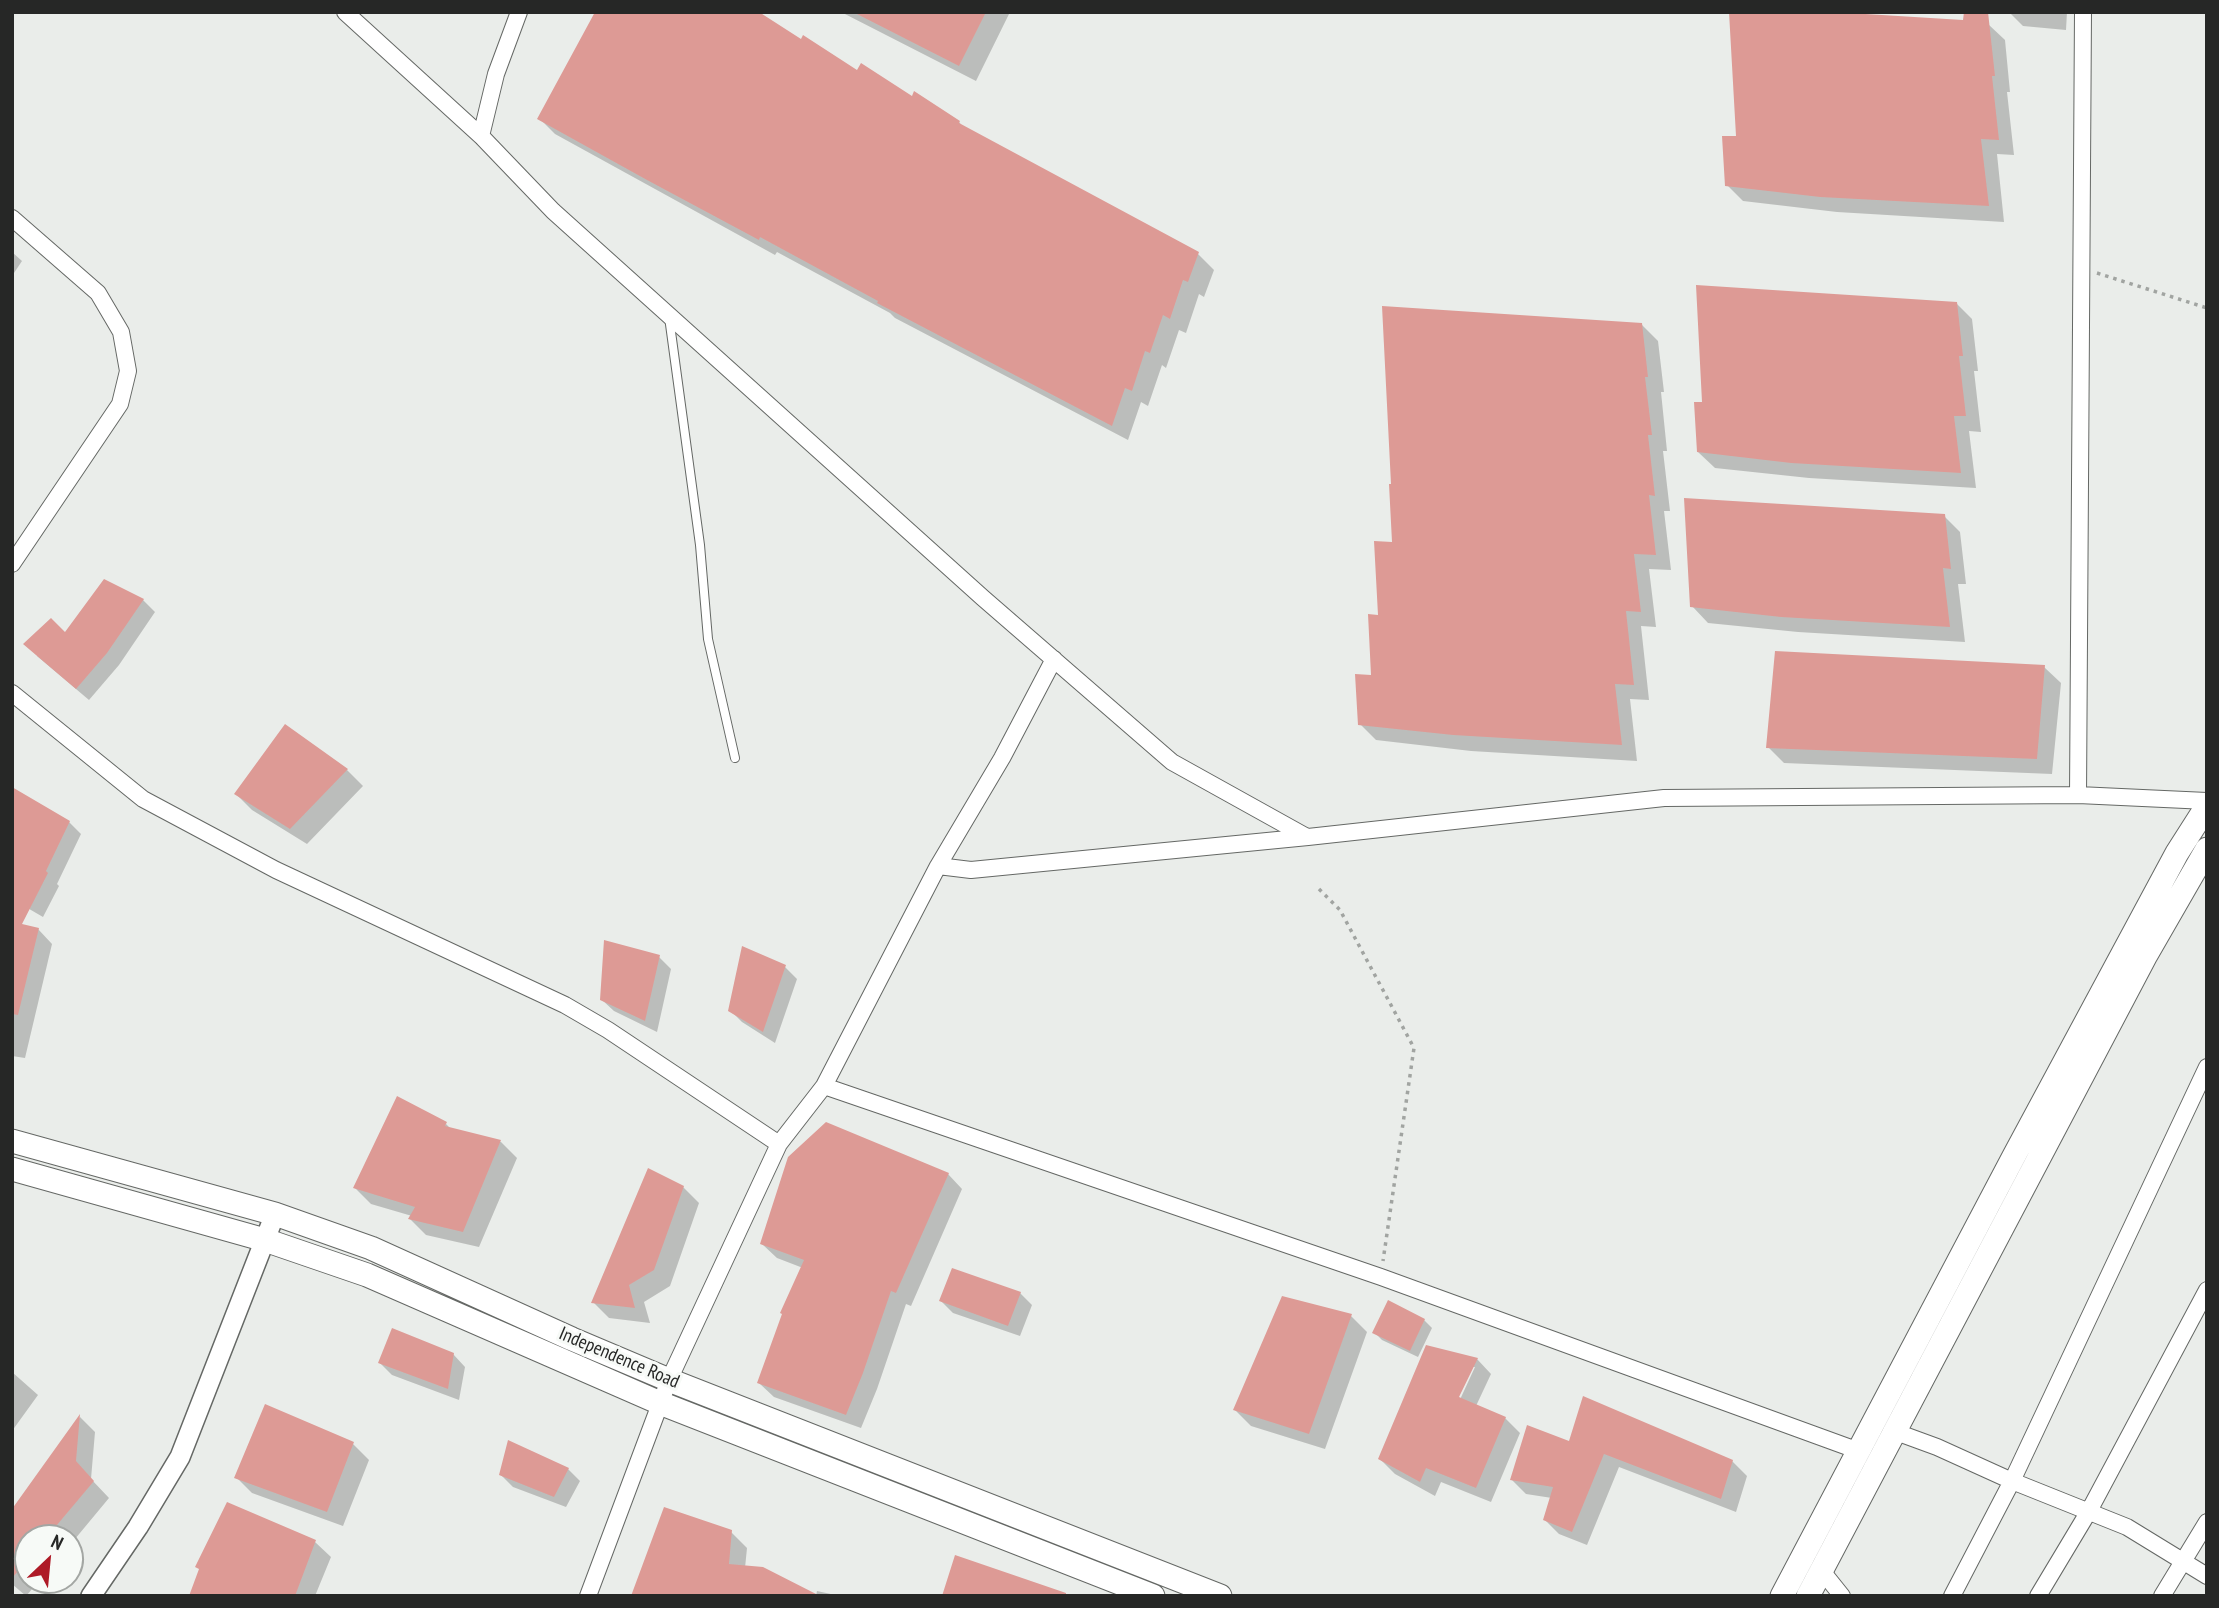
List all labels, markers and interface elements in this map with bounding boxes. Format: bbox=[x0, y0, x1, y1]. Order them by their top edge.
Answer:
street label: Independence Road bbox=[555, 1322, 683, 1394]
north arrow bbox=[14, 1524, 84, 1594]
text: N bbox=[47, 1529, 67, 1555]

